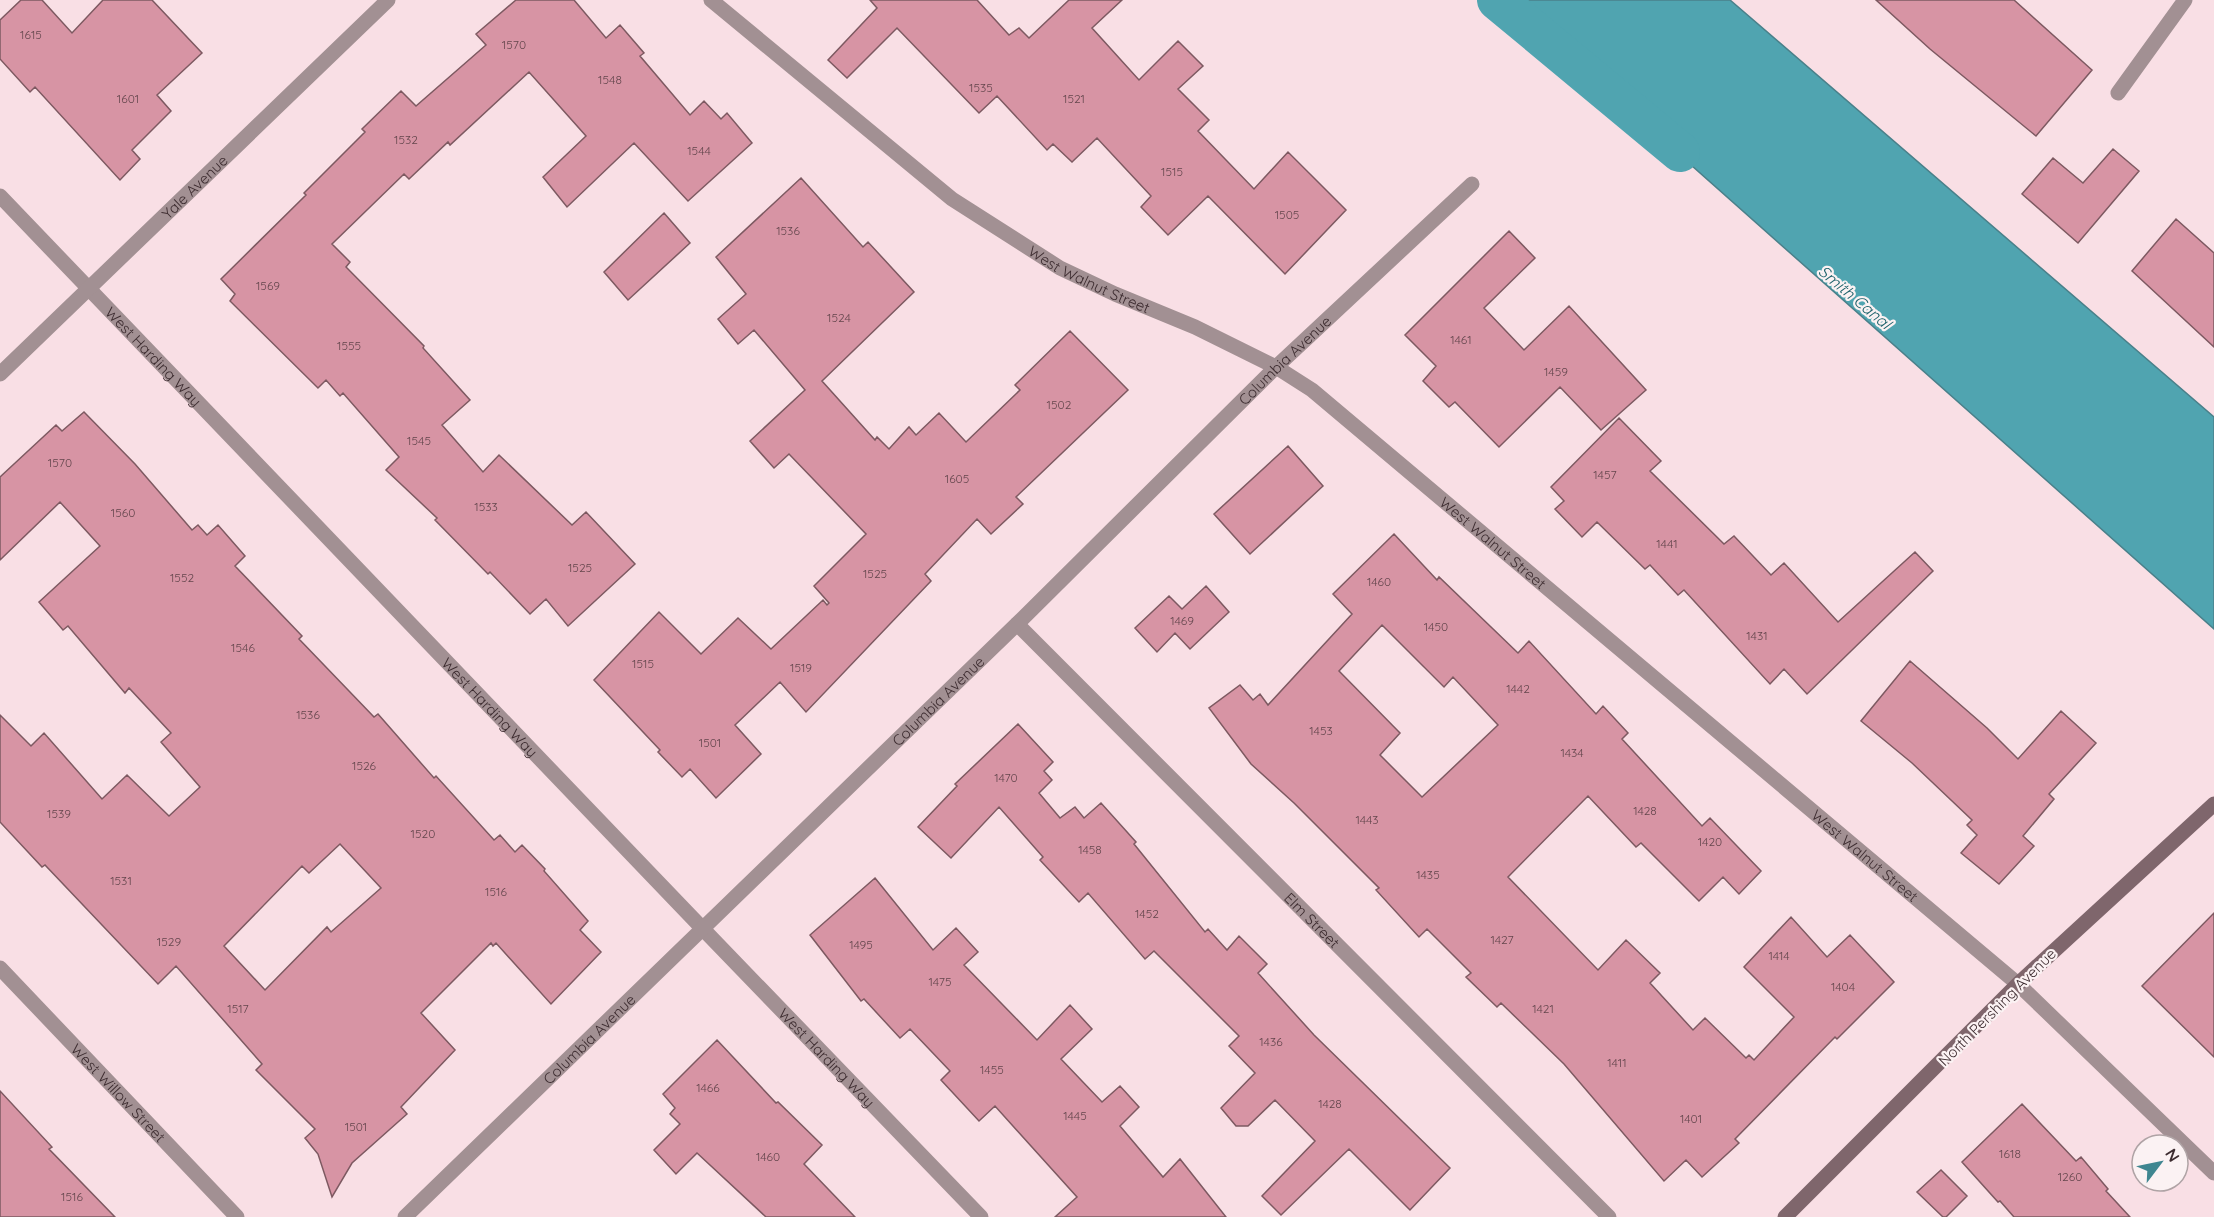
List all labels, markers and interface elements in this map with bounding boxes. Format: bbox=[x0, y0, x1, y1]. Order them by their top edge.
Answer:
house number: 1615 bbox=[20, 27, 42, 42]
house number: 1570 bbox=[502, 37, 526, 52]
house number: 1548 bbox=[598, 72, 622, 87]
house number: 1535 bbox=[969, 80, 993, 95]
house number: 1601 bbox=[117, 91, 139, 106]
house number: 1521 bbox=[1063, 91, 1085, 106]
house number: 1532 bbox=[394, 132, 418, 147]
house number: 1544 bbox=[687, 143, 711, 158]
street label: Yale Avenue bbox=[157, 151, 231, 223]
house number: 1515 bbox=[1161, 164, 1183, 179]
house number: 1505 bbox=[1275, 207, 1299, 222]
house number: 1536 bbox=[776, 223, 800, 238]
street label: West Walnut Street bbox=[1025, 241, 1153, 317]
water label: Smith Canal bbox=[1815, 261, 1897, 335]
house number: 1569 bbox=[256, 278, 280, 293]
street label: West Harding Way bbox=[102, 302, 206, 410]
house number: 1524 bbox=[827, 310, 851, 325]
street label: Columbia Avenue bbox=[1234, 311, 1335, 409]
house number: 1461 bbox=[1450, 332, 1472, 347]
house number: 1555 bbox=[337, 338, 361, 353]
house number: 1459 bbox=[1544, 364, 1568, 379]
house number: 1502 bbox=[1047, 397, 1072, 412]
house number: 1545 bbox=[407, 433, 431, 448]
house number: 1570 bbox=[48, 455, 72, 470]
house number: 1457 bbox=[1593, 467, 1617, 482]
house number: 1605 bbox=[945, 471, 969, 486]
street label: West Walnut Street bbox=[1436, 492, 1550, 593]
house number: 1533 bbox=[474, 499, 498, 514]
house number: 1560 bbox=[111, 505, 135, 520]
house number: 1441 bbox=[1656, 536, 1678, 551]
house number: 1525 bbox=[568, 560, 592, 575]
house number: 1525 bbox=[863, 566, 887, 581]
house number: 1552 bbox=[170, 570, 194, 585]
house number: 1460 bbox=[1367, 574, 1391, 589]
house number: 1469 bbox=[1170, 613, 1194, 628]
house number: 1450 bbox=[1424, 619, 1448, 634]
house number: 1431 bbox=[1746, 628, 1768, 643]
house number: 1546 bbox=[231, 640, 255, 655]
street label: Columbia Avenue bbox=[888, 652, 988, 750]
street label: West Harding Way bbox=[438, 653, 542, 761]
house number: 1515 bbox=[632, 656, 654, 671]
house number: 1519 bbox=[790, 660, 812, 675]
house number: 1442 bbox=[1506, 681, 1530, 696]
house number: 1536 bbox=[296, 707, 320, 722]
house number: 1453 bbox=[1309, 723, 1333, 738]
house number: 1501 bbox=[699, 735, 721, 750]
house number: 1434 bbox=[1560, 745, 1584, 760]
house number: 1526 bbox=[352, 758, 377, 773]
house number: 1470 bbox=[994, 770, 1018, 785]
house number: 1428 bbox=[1633, 803, 1657, 818]
street label: West Walnut Street bbox=[1808, 805, 1922, 906]
house number: 1539 bbox=[47, 806, 71, 821]
house number: 1443 bbox=[1355, 812, 1379, 827]
house number: 1520 bbox=[411, 826, 435, 841]
house number: 1420 bbox=[1698, 834, 1722, 849]
house number: 1458 bbox=[1078, 842, 1102, 857]
house number: 1435 bbox=[1416, 867, 1440, 882]
house number: 1531 bbox=[110, 873, 132, 888]
house number: 1516 bbox=[485, 884, 507, 899]
street label: Elm Street bbox=[1281, 888, 1344, 952]
house number: 1452 bbox=[1135, 906, 1159, 921]
house number: 1427 bbox=[1490, 932, 1514, 947]
house number: 1529 bbox=[157, 934, 181, 949]
house number: 1495 bbox=[849, 937, 873, 952]
street label: North Pershing Avenue bbox=[1934, 944, 2060, 1070]
house number: 1414 bbox=[1768, 948, 1790, 963]
house number: 1475 bbox=[929, 974, 951, 989]
house number: 1404 bbox=[1831, 979, 1855, 994]
street label: Columbia Avenue bbox=[539, 990, 639, 1088]
house number: 1517 bbox=[227, 1001, 249, 1016]
house number: 1421 bbox=[1532, 1001, 1554, 1016]
street label: West Harding Way bbox=[775, 1004, 879, 1111]
house number: 1436 bbox=[1259, 1034, 1283, 1049]
street label: West Willow Street bbox=[67, 1039, 170, 1146]
house number: 1411 bbox=[1607, 1055, 1627, 1070]
house number: 1455 bbox=[980, 1062, 1004, 1077]
house number: 1466 bbox=[696, 1080, 720, 1095]
house number: 1428 bbox=[1318, 1096, 1342, 1111]
house number: 1445 bbox=[1063, 1108, 1087, 1123]
house number: 1401 bbox=[1680, 1111, 1702, 1126]
house number: 1501 bbox=[345, 1119, 367, 1134]
north arrow bbox=[2130, 1133, 2190, 1193]
text: N bbox=[2161, 1145, 2184, 1165]
house number: 1618 bbox=[1999, 1146, 2021, 1161]
house number: 1460 bbox=[756, 1149, 780, 1164]
house number: 1260 bbox=[2058, 1169, 2082, 1184]
house number: 1516 bbox=[61, 1189, 83, 1204]

